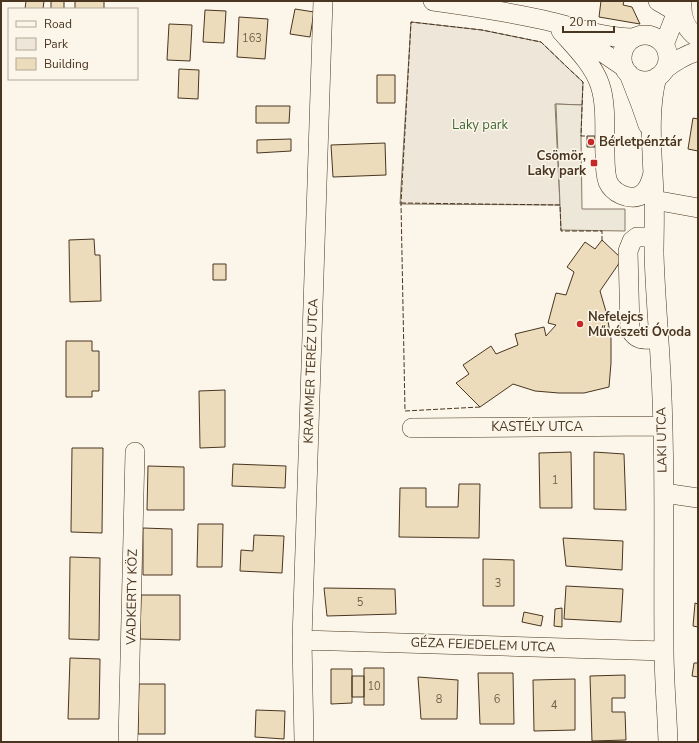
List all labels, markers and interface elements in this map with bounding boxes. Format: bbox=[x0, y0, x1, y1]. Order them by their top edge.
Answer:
legend bbox=[8, 8, 138, 80]
scale bar bbox=[563, 8, 614, 34]
text: 20 m bbox=[569, 14, 597, 30]
text: Road bbox=[44, 16, 72, 32]
house number: 163 bbox=[242, 31, 262, 46]
text: Park bbox=[44, 36, 69, 52]
text: Building bbox=[44, 56, 89, 72]
park label: Laky park bbox=[452, 116, 508, 134]
place label: Bérletpénztár bbox=[599, 133, 683, 151]
marker: Bérletpénztár bbox=[586, 137, 596, 147]
place label: Csömör, Laky park bbox=[528, 147, 587, 180]
marker: Csömör, Laky park bbox=[589, 158, 599, 168]
street label: KRAMMER TERÉZ UTCA bbox=[298, 297, 323, 444]
place label: Nefelejcs Művészeti Óvoda bbox=[588, 308, 691, 341]
marker: Nefelejcs Művészeti Óvoda bbox=[575, 319, 585, 329]
street label: LAKI UTCA bbox=[652, 406, 672, 473]
street label: KASTÉLY UTCA bbox=[491, 417, 583, 436]
house number: 1 bbox=[552, 473, 558, 488]
street label: VADKERTY KÖZ bbox=[121, 549, 142, 646]
house number: 3 bbox=[495, 576, 501, 591]
house number: 5 bbox=[357, 595, 364, 610]
street label: GÉZA FEJEDELEM UTCA bbox=[410, 632, 556, 657]
house number: 10 bbox=[367, 679, 381, 694]
house number: 8 bbox=[436, 692, 443, 707]
house number: 6 bbox=[494, 692, 501, 707]
house number: 4 bbox=[551, 698, 558, 713]

